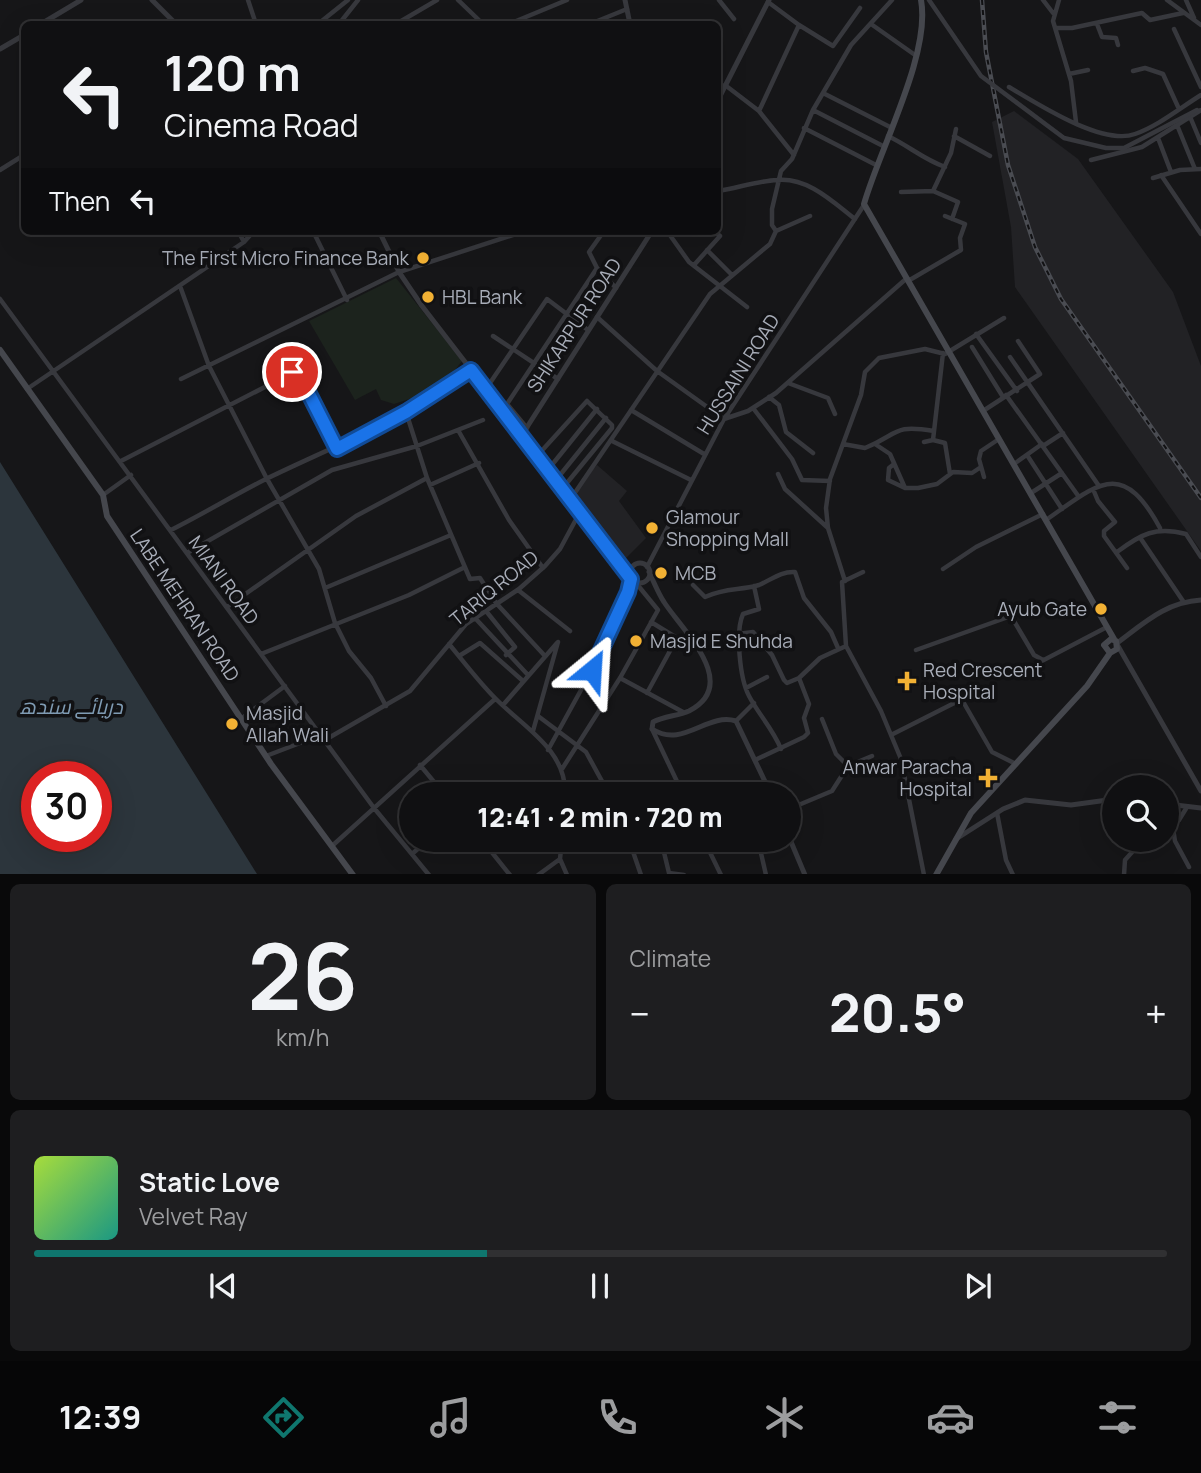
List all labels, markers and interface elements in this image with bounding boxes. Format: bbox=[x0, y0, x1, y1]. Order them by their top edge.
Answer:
text: 120 m bbox=[164, 39, 301, 106]
icon: left bbox=[49, 49, 140, 140]
text: Cinema Road bbox=[164, 103, 359, 147]
icon: left bbox=[124, 182, 162, 220]
text: Then bbox=[49, 183, 110, 219]
place label: The First Micro Finance Bank bbox=[162, 245, 410, 271]
marker: The First Micro Finance Bank bbox=[415, 250, 431, 266]
street label: SHIKARPUR ROAD bbox=[521, 253, 627, 397]
place label: HBL Bank bbox=[442, 284, 523, 310]
marker: HBL Bank bbox=[420, 289, 436, 305]
street label: HUSSAINI ROAD bbox=[691, 309, 785, 439]
pin bbox=[262, 342, 322, 402]
icon: arrive bbox=[273, 353, 311, 391]
place label: Glamour Shopping Mall bbox=[666, 504, 789, 552]
marker: Glamour Shopping Mall bbox=[644, 520, 660, 536]
street label: LABE MEHRAN ROAD bbox=[124, 524, 246, 686]
street label: MIANI ROAD bbox=[183, 530, 265, 630]
street label: TARIQ ROAD bbox=[444, 544, 544, 632]
place label: MCB bbox=[675, 560, 717, 586]
marker: MCB bbox=[653, 565, 669, 581]
place label: Ayub Gate bbox=[997, 596, 1087, 622]
marker: Ayub Gate bbox=[1093, 601, 1109, 617]
place label: Masjid E Shuhda bbox=[650, 628, 793, 654]
position arrow bbox=[555, 633, 629, 707]
marker: Masjid E Shuhda bbox=[628, 633, 644, 649]
place label: Red Crescent Hospital bbox=[923, 657, 1042, 705]
marker: Red Crescent Hospital bbox=[897, 671, 917, 691]
water label: دریائے سندھ bbox=[19, 692, 124, 720]
place label: Masjid Allah Wali bbox=[246, 700, 329, 748]
marker: Masjid Allah Wali bbox=[224, 716, 240, 732]
place label: Anwar Paracha Hospital bbox=[842, 754, 972, 802]
speed limit sign: 30 bbox=[21, 761, 112, 852]
marker: Anwar Paracha Hospital bbox=[978, 768, 998, 788]
map controls bbox=[1102, 775, 1179, 852]
button: search bbox=[1102, 775, 1179, 852]
text: 12:41 · 2 min · 720 m bbox=[477, 799, 723, 835]
text: 26 bbox=[247, 913, 358, 1037]
text: Climate bbox=[630, 942, 711, 974]
text: 20.5° bbox=[829, 977, 966, 1048]
text: − bbox=[630, 987, 650, 1039]
text: + bbox=[1145, 987, 1167, 1039]
text: km/h bbox=[276, 1021, 330, 1053]
text: Static Love bbox=[139, 1164, 280, 1200]
text: Velvet Ray bbox=[139, 1200, 248, 1232]
icon: previous bbox=[204, 1267, 242, 1305]
icon: pause bbox=[581, 1267, 619, 1305]
icon: next bbox=[959, 1267, 997, 1305]
icon: directions bbox=[259, 1393, 308, 1442]
icon: music bbox=[426, 1393, 475, 1442]
icon: phone bbox=[593, 1393, 642, 1442]
icon: climate bbox=[760, 1393, 809, 1442]
icon: car bbox=[926, 1393, 975, 1442]
icon: filters bbox=[1093, 1393, 1142, 1442]
text: 12:39 bbox=[59, 1395, 141, 1439]

